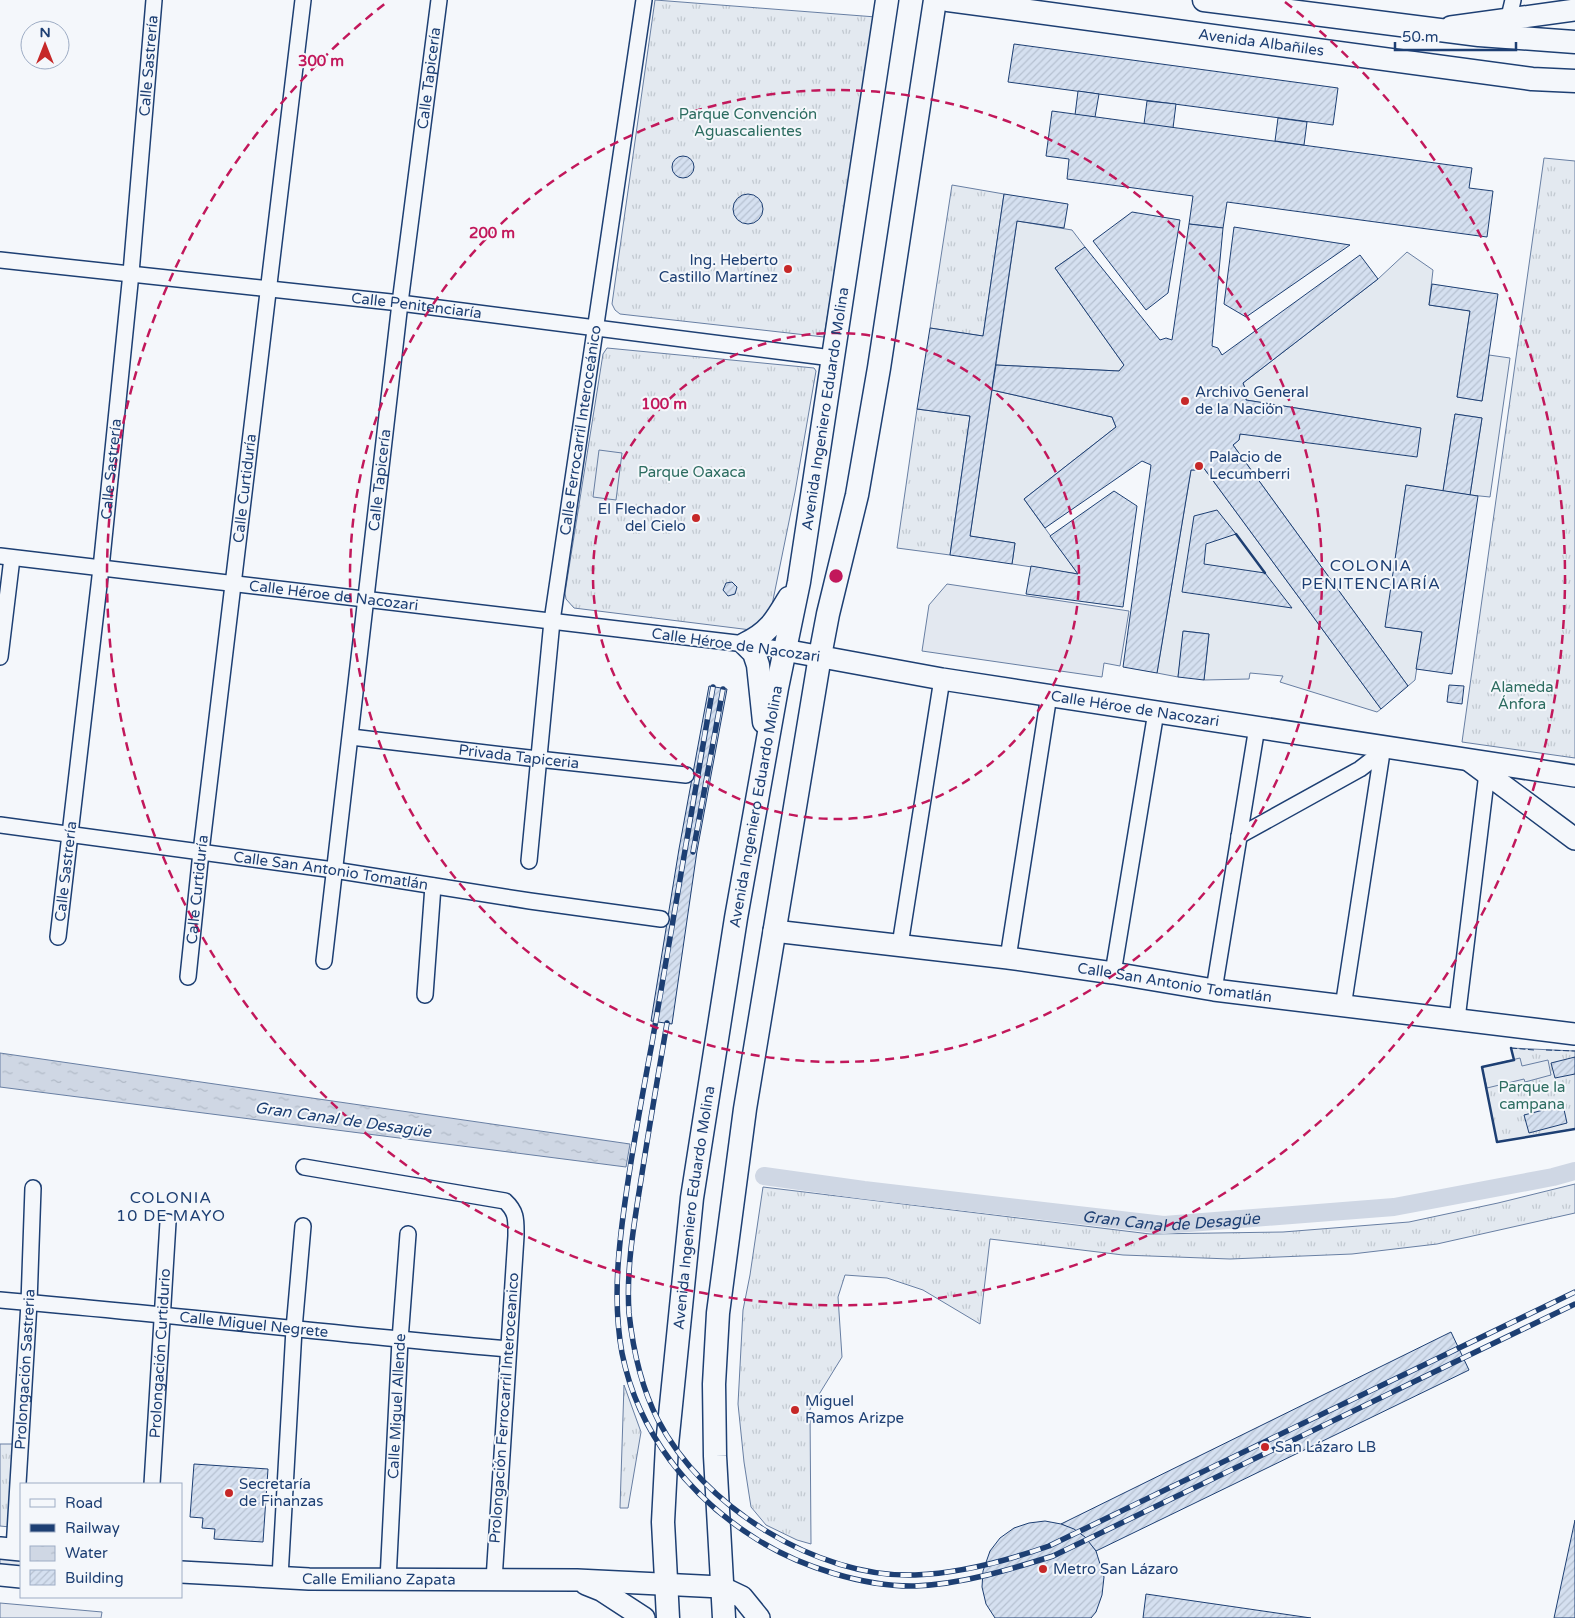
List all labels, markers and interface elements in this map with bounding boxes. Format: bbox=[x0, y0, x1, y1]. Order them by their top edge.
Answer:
street label: Calle Sastrería bbox=[135, 15, 162, 117]
north arrow bbox=[20, 20, 70, 70]
scale bar bbox=[1395, 20, 1516, 52]
text: N bbox=[39, 24, 51, 41]
street label: Avenida Albañiles bbox=[1197, 25, 1325, 60]
street label: Calle Tapicería bbox=[413, 26, 444, 130]
text: 50 m bbox=[1402, 28, 1439, 46]
text: 300 m bbox=[298, 52, 344, 70]
park label: Parque Convención Aguascalientes bbox=[679, 105, 817, 140]
text: 200 m bbox=[469, 224, 515, 242]
place label: Ing. Heberto Castillo Martínez bbox=[659, 251, 778, 286]
marker: Ing. Heberto Castillo Martínez bbox=[782, 263, 794, 275]
street label: Avenida Ingeniero Eduardo Molina bbox=[798, 286, 852, 532]
street label: Calle Penitenciaría bbox=[350, 289, 483, 322]
street label: Calle Ferrocarril Interoceánico bbox=[556, 324, 605, 537]
place label: Archivo General de la Nación bbox=[1195, 383, 1309, 418]
text: 100 m bbox=[641, 395, 687, 413]
marker: Archivo General de la Nación bbox=[1179, 395, 1191, 407]
street label: Calle Sastrería bbox=[97, 418, 125, 520]
street label: Calle Tapicería bbox=[365, 428, 394, 532]
street label: Calle Curtiduría bbox=[229, 433, 260, 544]
place label: Palacio de Lecumberri bbox=[1209, 448, 1290, 483]
marker: Palacio de Lecumberri bbox=[1193, 460, 1205, 472]
park label: Parque Oaxaca bbox=[638, 463, 746, 481]
place label: El Flechador del Cielo bbox=[598, 500, 686, 535]
marker: El Flechador del Cielo bbox=[690, 512, 702, 524]
district label: COLONIA PENITENCIARÍA bbox=[1301, 556, 1441, 594]
centre of rings bbox=[827, 567, 845, 585]
street label: Calle Héroe de Nacozari bbox=[248, 576, 419, 614]
street label: Calle Héroe de Nacozari bbox=[651, 624, 821, 666]
park label: Alameda Ánfora bbox=[1490, 678, 1554, 713]
street label: Avenida Ingeniero Eduardo Molina bbox=[726, 684, 786, 929]
street label: Calle Héroe de Nacozari bbox=[1050, 687, 1221, 730]
street label: Privada Tapiceria bbox=[457, 741, 580, 772]
street label: Calle Sastrería bbox=[51, 820, 80, 923]
street label: Calle Curtiduría bbox=[182, 834, 212, 945]
street label: Calle San Antonio Tomatlán bbox=[232, 848, 430, 894]
street label: Calle San Antonio Tomatlán bbox=[1076, 959, 1273, 1006]
park label: Parque la campana bbox=[1499, 1078, 1565, 1113]
street label: Avenida Ingeniero Eduardo Molina bbox=[670, 1085, 719, 1331]
water label: Gran Canal de Desagüe bbox=[253, 1098, 433, 1142]
district label: COLONIA 10 DE MAYO bbox=[116, 1188, 226, 1226]
water label: Gran Canal de Desagüe bbox=[1081, 1207, 1261, 1236]
street label: Prolongación Curtidurio bbox=[146, 1268, 174, 1439]
street label: Prolongación Ferrocarril Interoceanico bbox=[486, 1272, 522, 1544]
street label: Prolongación Sastreria bbox=[11, 1289, 38, 1450]
street label: Calle Miguel Negrete bbox=[179, 1308, 329, 1341]
street label: Calle Miguel Allende bbox=[384, 1333, 409, 1480]
place label: Miguel Ramos Arizpe bbox=[805, 1392, 904, 1427]
marker: Miguel Ramos Arizpe bbox=[789, 1404, 801, 1416]
place label: San Lázaro LB bbox=[1275, 1438, 1376, 1456]
marker: San Lázaro LB bbox=[1259, 1441, 1271, 1453]
place label: Secretaría de Finanzas bbox=[239, 1475, 323, 1510]
legend bbox=[20, 1483, 182, 1598]
marker: Secretaría de Finanzas bbox=[223, 1487, 235, 1499]
text: Road bbox=[65, 1494, 103, 1512]
text: Railway bbox=[65, 1519, 120, 1537]
text: Water bbox=[65, 1544, 108, 1562]
place label: Metro San Lázaro bbox=[1053, 1560, 1178, 1578]
marker: Metro San Lázaro bbox=[1037, 1563, 1049, 1575]
text: Building bbox=[65, 1569, 124, 1587]
street label: Calle Emiliano Zapata bbox=[301, 1570, 456, 1589]

